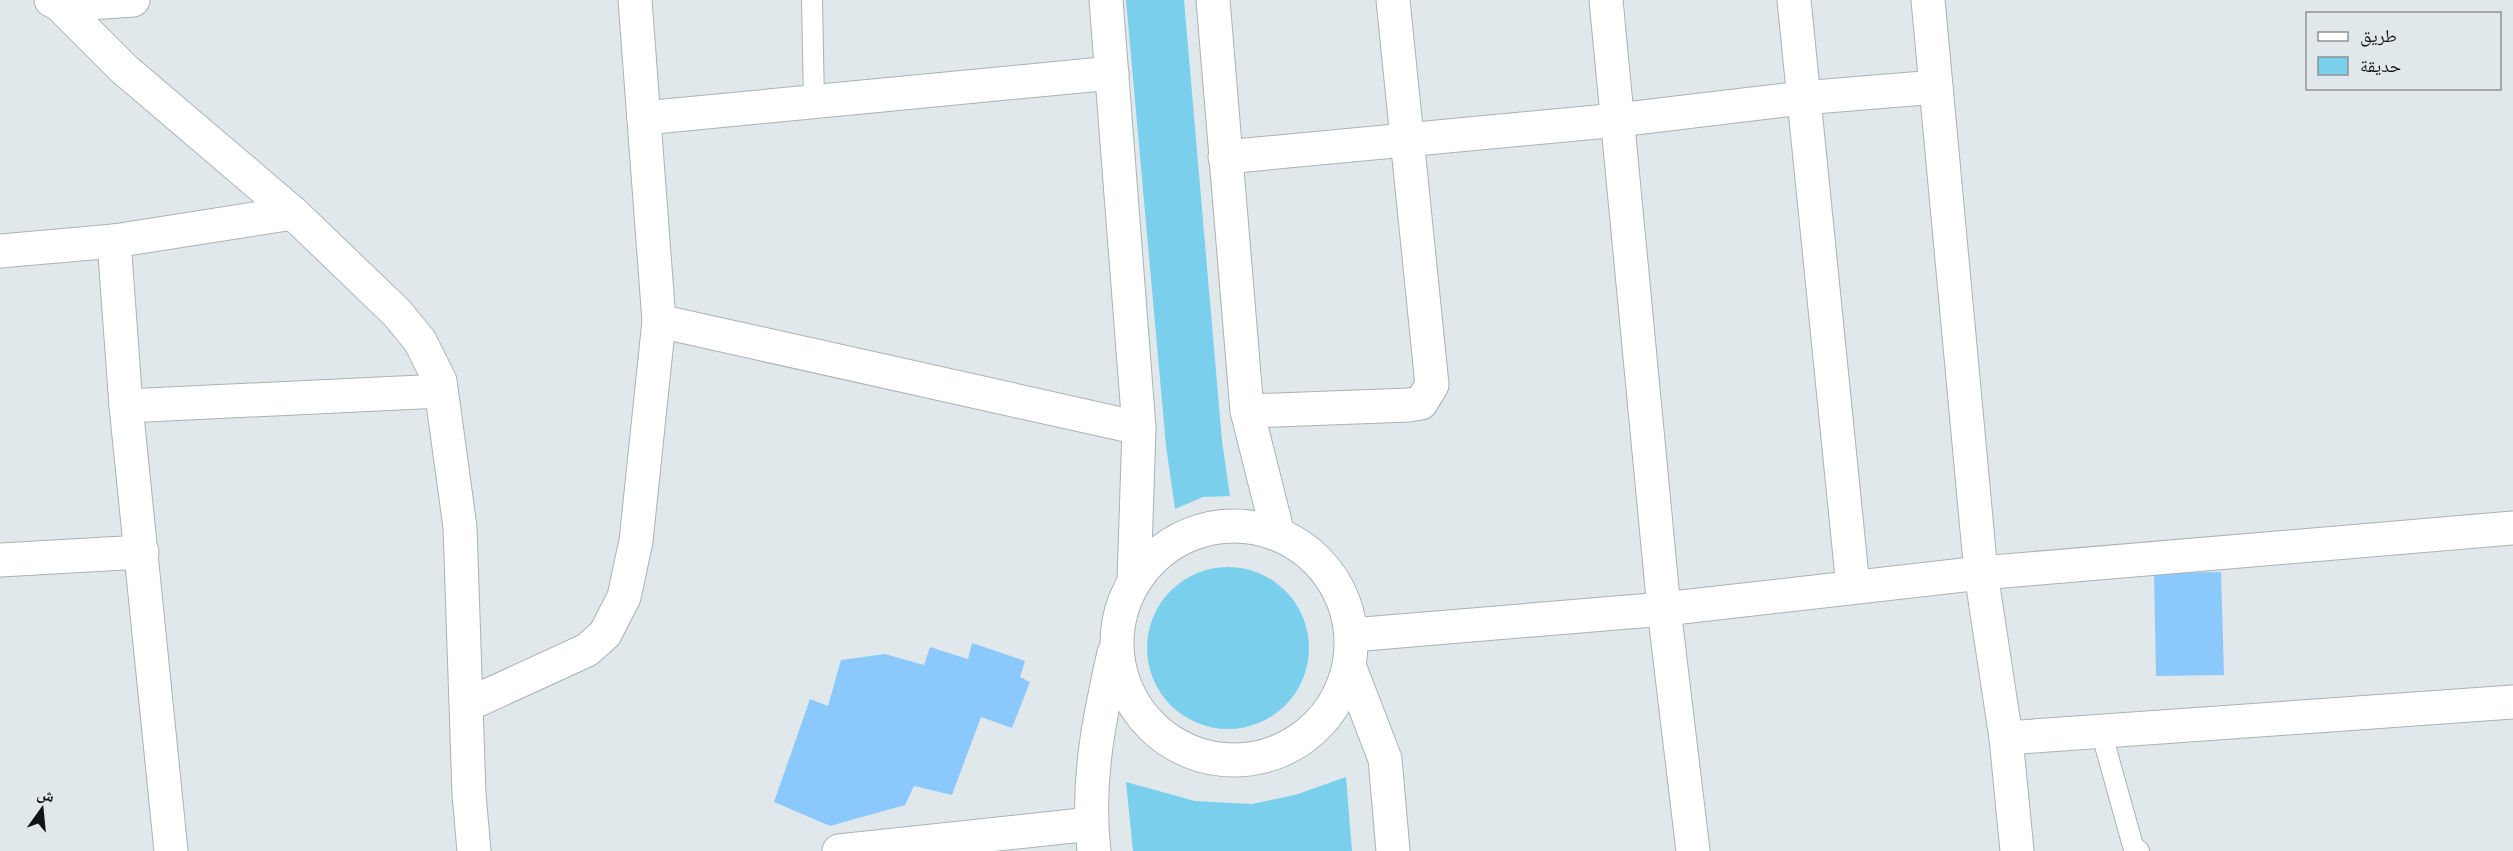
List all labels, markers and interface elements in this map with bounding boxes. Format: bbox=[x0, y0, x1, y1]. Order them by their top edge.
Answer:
legend bbox=[2306, 12, 2501, 90]
text: طريق bbox=[2360, 25, 2397, 47]
text: حديقة bbox=[2360, 55, 2401, 76]
north arrow bbox=[12, 779, 72, 839]
text: ش bbox=[35, 784, 56, 806]

